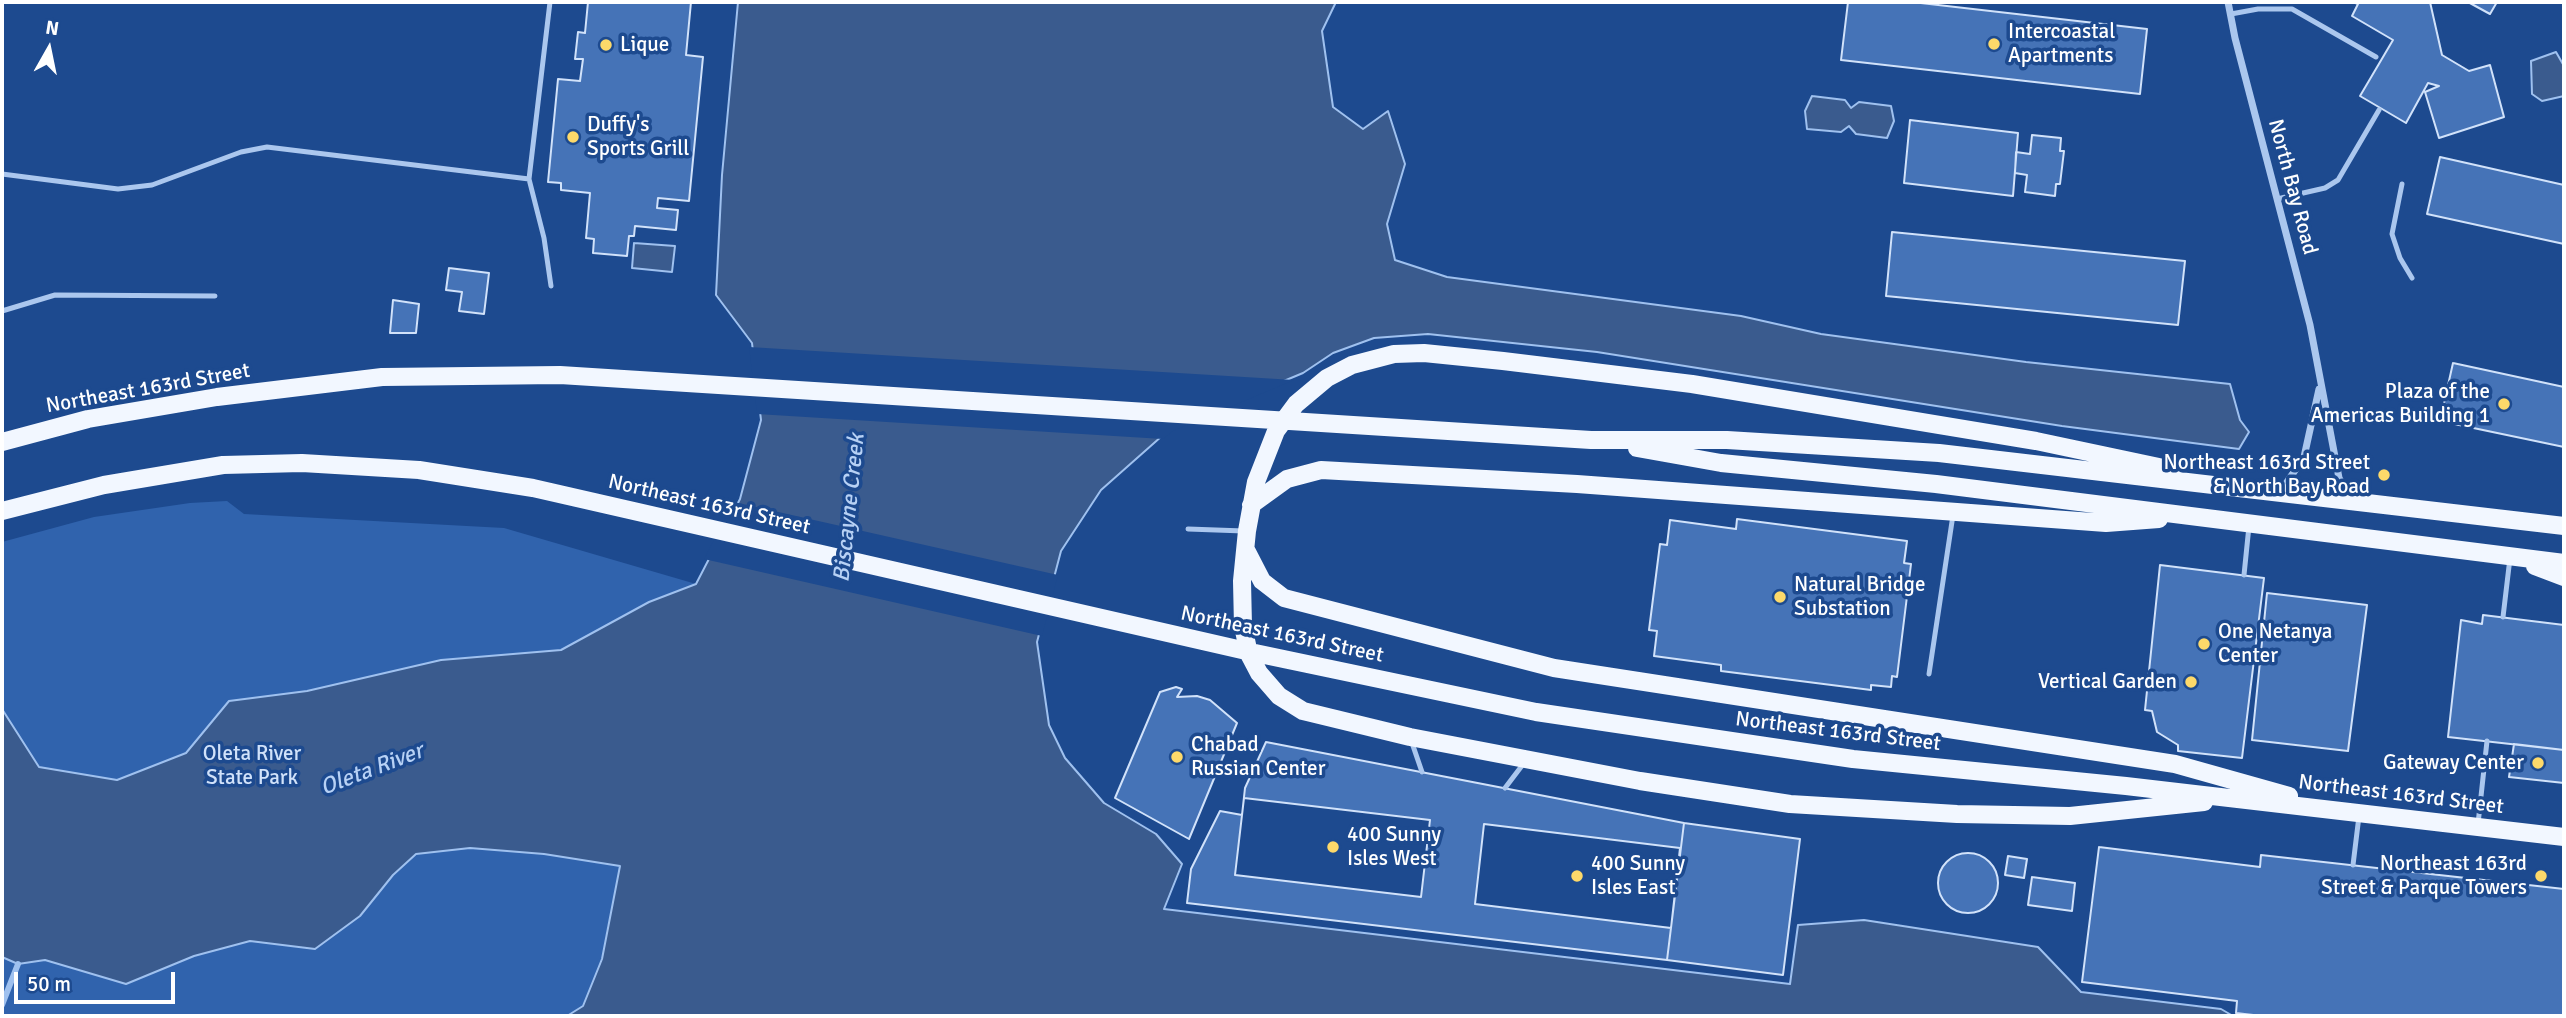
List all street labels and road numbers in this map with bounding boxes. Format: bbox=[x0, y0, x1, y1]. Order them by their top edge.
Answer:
street label: North Bay Road bbox=[2262, 116, 2322, 258]
street label: Northeast 163rd Street bbox=[44, 359, 252, 419]
street label: Northeast 163rd Street bbox=[606, 470, 812, 540]
street label: Northeast 163rd Street bbox=[1178, 601, 1386, 669]
street label: Northeast 163rd Street bbox=[1734, 707, 1942, 757]
street label: Northeast 163rd Street bbox=[2297, 770, 2505, 820]

